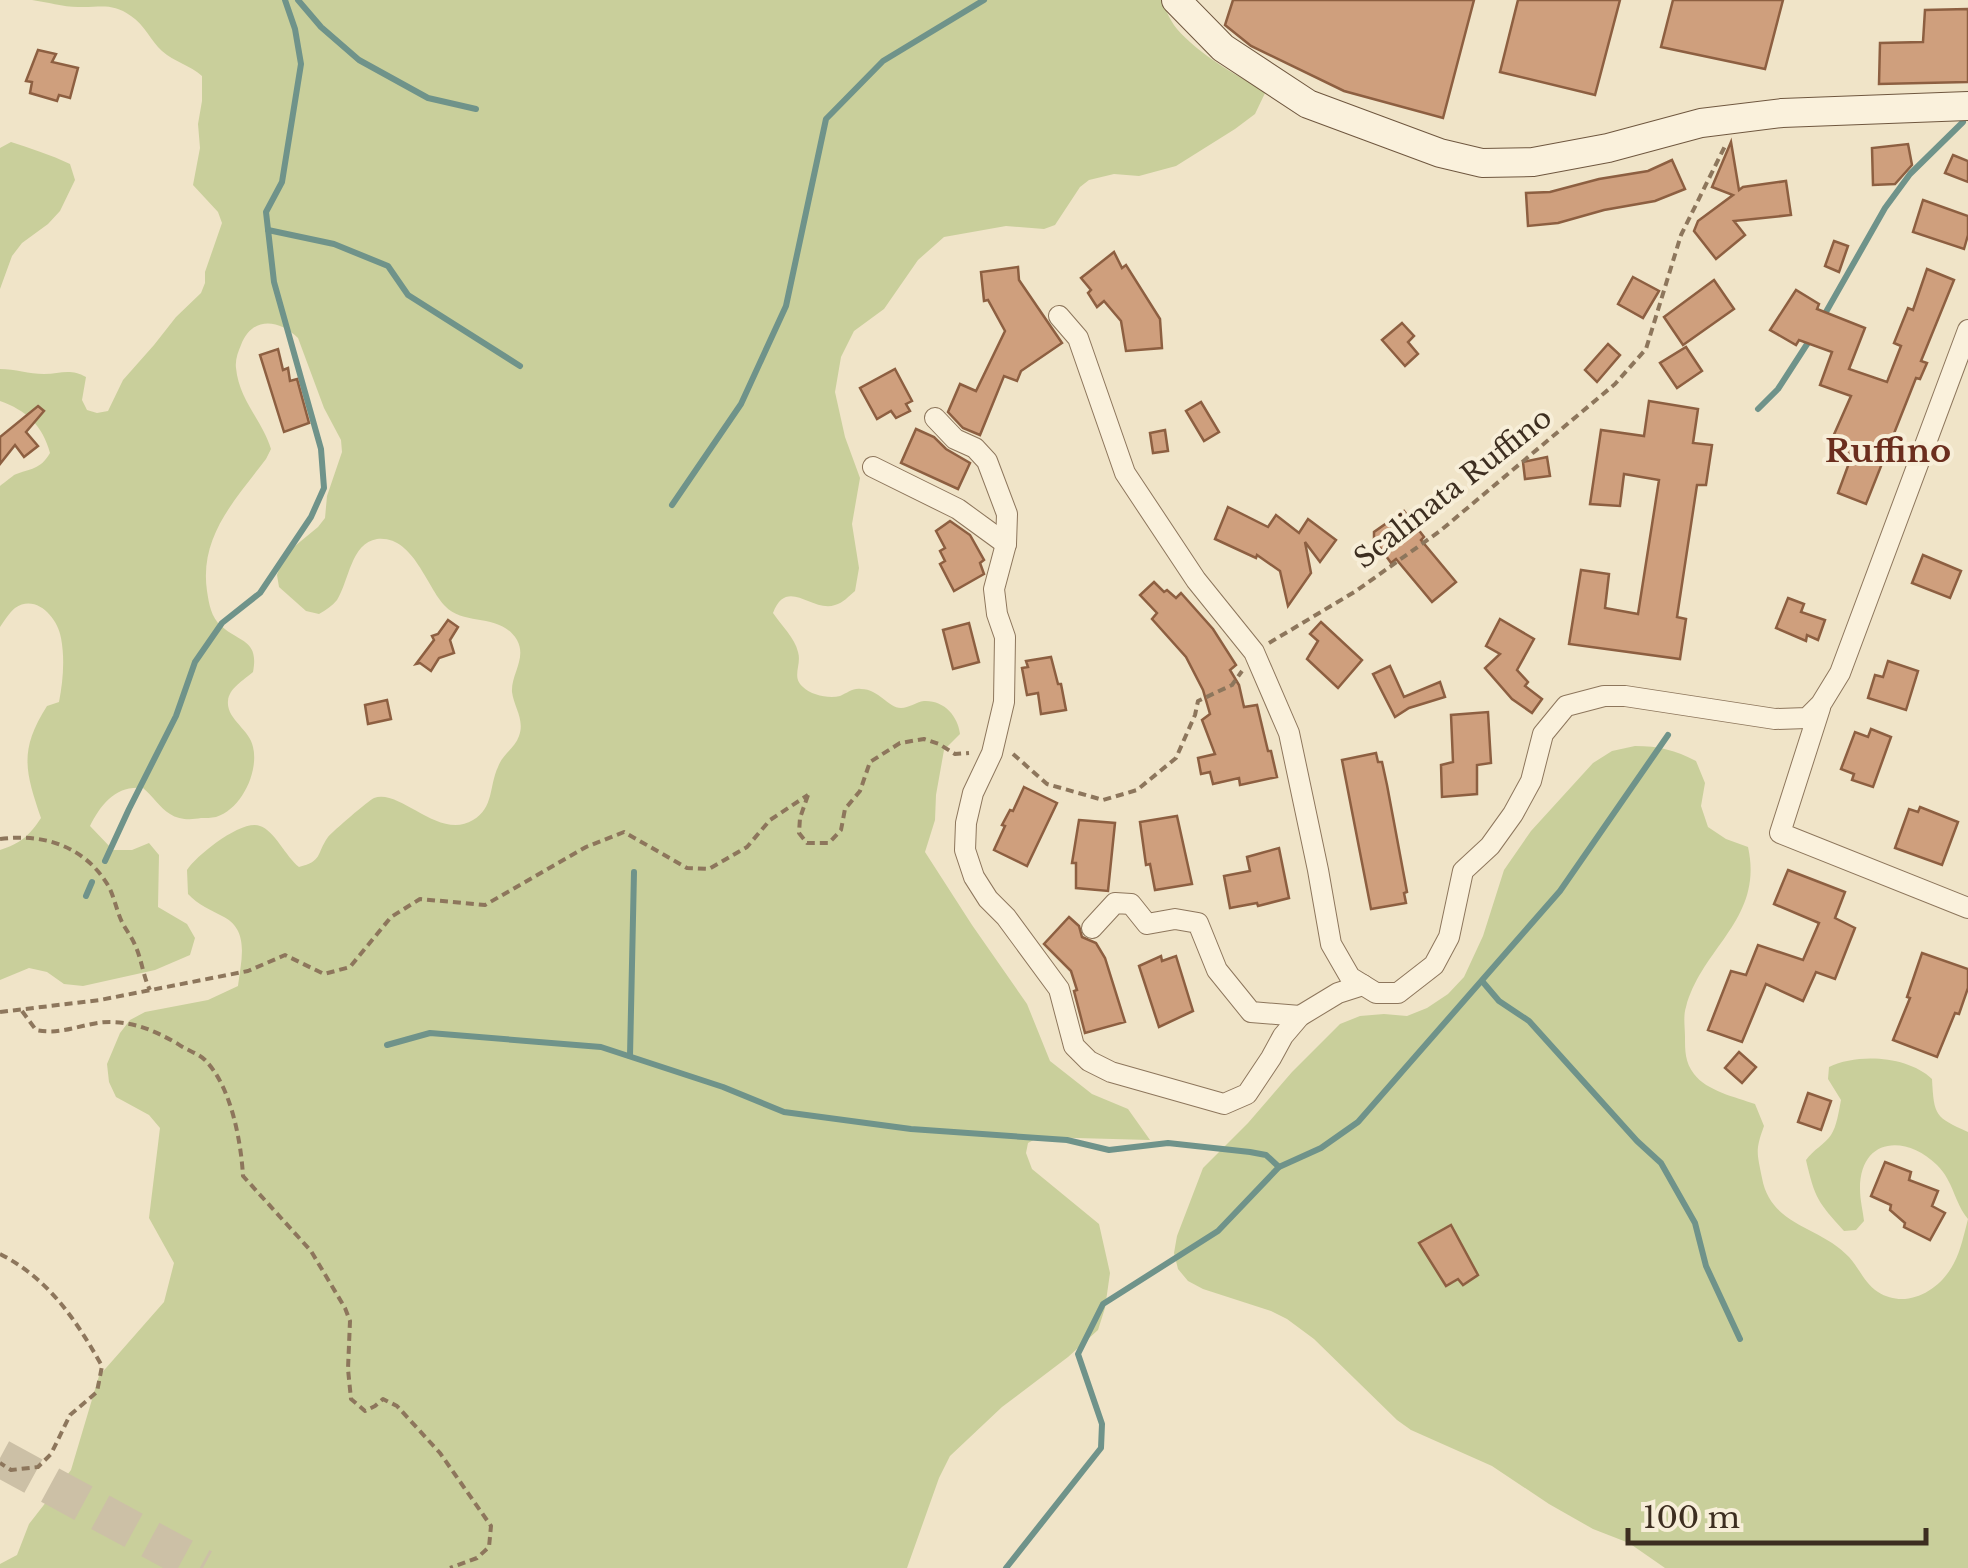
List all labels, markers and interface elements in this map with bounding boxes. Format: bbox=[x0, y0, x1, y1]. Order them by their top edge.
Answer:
street label: Scalinata Ruffino bbox=[1347, 400, 1559, 576]
district label: Ruffino bbox=[1825, 431, 1951, 471]
scale bar bbox=[1628, 1483, 1926, 1545]
text: 100 m bbox=[1643, 1499, 1740, 1536]

